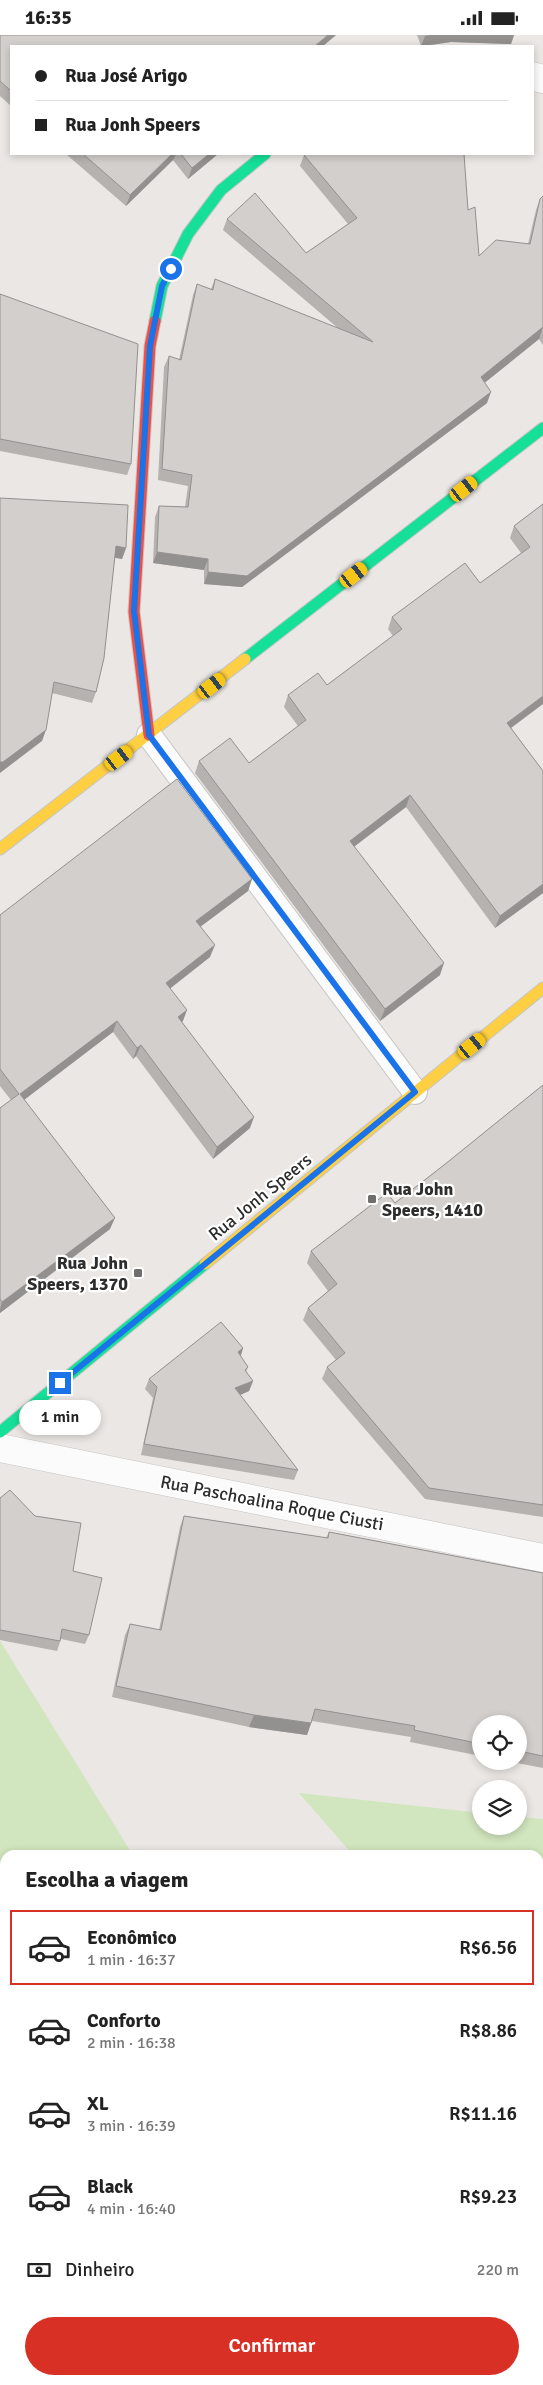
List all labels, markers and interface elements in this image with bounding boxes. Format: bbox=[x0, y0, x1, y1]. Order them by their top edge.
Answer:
text: 16:35 bbox=[25, 6, 72, 30]
text: Rua José Arigo bbox=[65, 64, 187, 88]
text: Rua Jonh Speers bbox=[65, 113, 200, 137]
route start bbox=[160, 258, 182, 280]
car bbox=[447, 474, 480, 504]
car bbox=[337, 560, 370, 590]
car bbox=[195, 671, 228, 701]
car bbox=[102, 743, 135, 773]
car bbox=[455, 1031, 488, 1061]
street label: Rua Jonh Speers bbox=[204, 1149, 316, 1245]
place label: Rua John Speers, 1410 bbox=[382, 1178, 483, 1221]
marker: Rua John Speers, 1410 bbox=[366, 1193, 378, 1205]
place label: Rua John Speers, 1370 bbox=[27, 1252, 128, 1295]
marker: Rua John Speers, 1370 bbox=[132, 1267, 144, 1279]
route end bbox=[49, 1372, 71, 1394]
callout: 1 min bbox=[19, 1401, 101, 1435]
text: 1 min bbox=[41, 1407, 79, 1427]
street label: Rua Paschoalina Roque Ciusti bbox=[159, 1471, 385, 1535]
map controls bbox=[472, 1715, 527, 1835]
button: locate bbox=[472, 1715, 527, 1770]
button: layers bbox=[472, 1780, 527, 1835]
text: Escolha a viagem bbox=[25, 1866, 189, 1893]
icon: car bbox=[27, 1925, 72, 1970]
text: Econômico bbox=[87, 1926, 177, 1950]
text: R$6.56 bbox=[459, 1936, 517, 1960]
text: 1 min · 16:37 bbox=[87, 1950, 176, 1970]
icon: car bbox=[27, 2008, 72, 2053]
text: Conforto bbox=[87, 2009, 161, 2033]
text: R$8.86 bbox=[459, 2019, 517, 2043]
text: 2 min · 16:38 bbox=[87, 2033, 176, 2053]
icon: car bbox=[27, 2091, 72, 2136]
text: XL bbox=[87, 2092, 109, 2116]
text: R$11.16 bbox=[449, 2102, 517, 2126]
text: 3 min · 16:39 bbox=[87, 2116, 176, 2136]
icon: car bbox=[27, 2174, 72, 2219]
text: Black bbox=[87, 2175, 133, 2199]
text: R$9.23 bbox=[459, 2185, 517, 2209]
text: 4 min · 16:40 bbox=[87, 2199, 176, 2219]
icon: cash bbox=[25, 2256, 53, 2284]
text: Dinheiro bbox=[65, 2258, 134, 2282]
text: 220 m bbox=[477, 2260, 519, 2280]
button: Confirmar bbox=[25, 2317, 519, 2375]

